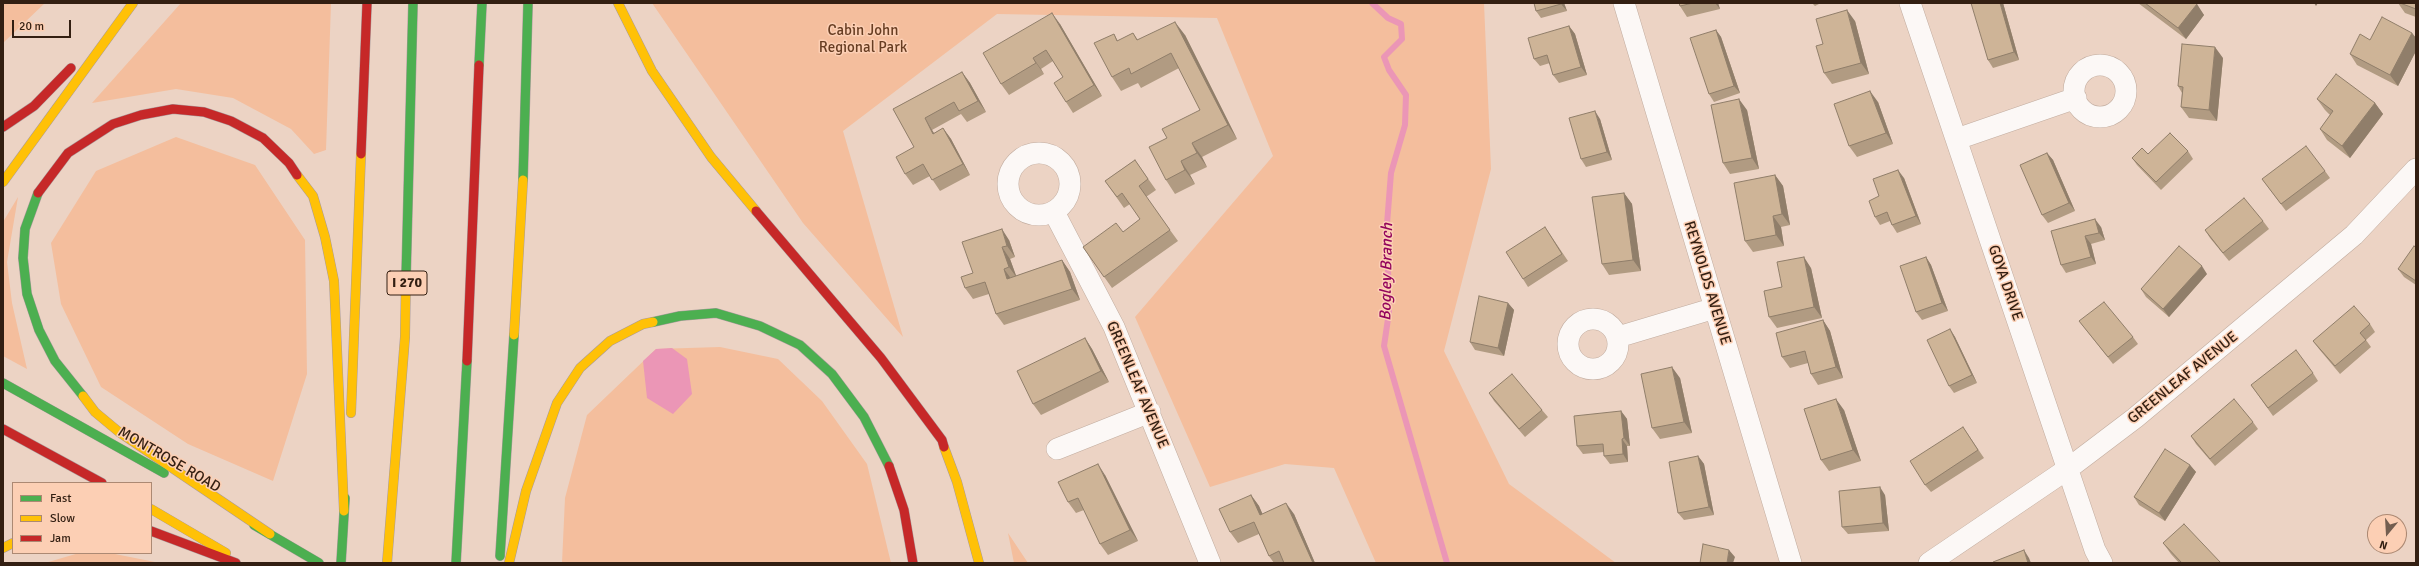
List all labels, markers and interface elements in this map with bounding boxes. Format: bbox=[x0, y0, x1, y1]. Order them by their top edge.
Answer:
scale bar bbox=[14, 12, 73, 38]
text: 20 m bbox=[19, 19, 44, 34]
park label: Cabin John Regional Park bbox=[819, 22, 907, 57]
street label: REYNOLDS AVENUE bbox=[1680, 219, 1734, 347]
water label: Bogley Branch bbox=[1377, 223, 1397, 321]
street label: GOYA DRIVE bbox=[1984, 243, 2026, 323]
road number: I 270 bbox=[387, 271, 427, 295]
street label: GREENLEAF AVENUE bbox=[1102, 319, 1172, 451]
street label: GREENLEAF AVENUE bbox=[2124, 328, 2242, 428]
street label: MONTROSE ROAD bbox=[114, 423, 224, 497]
legend bbox=[12, 482, 152, 554]
text: Fast bbox=[50, 491, 71, 506]
text: Slow bbox=[50, 511, 75, 526]
north arrow bbox=[2367, 514, 2407, 554]
text: Jam bbox=[50, 531, 71, 546]
text: N bbox=[2378, 538, 2389, 552]

